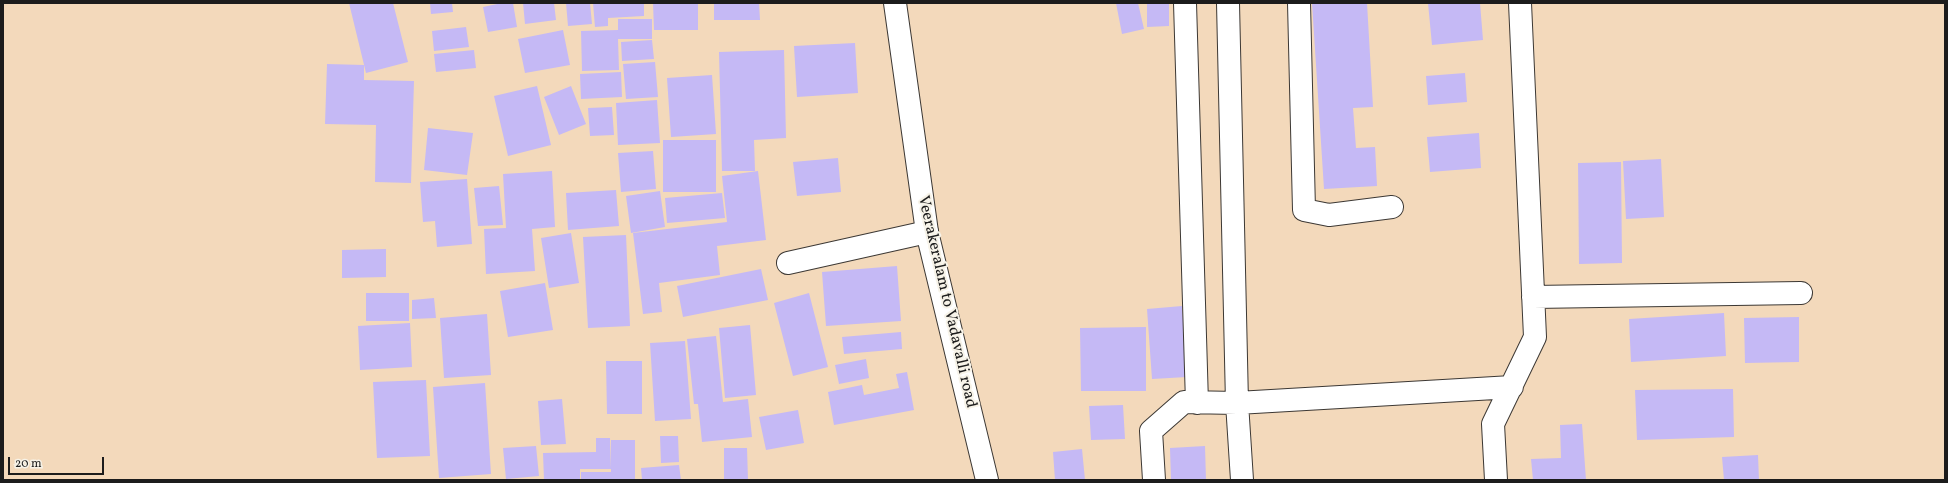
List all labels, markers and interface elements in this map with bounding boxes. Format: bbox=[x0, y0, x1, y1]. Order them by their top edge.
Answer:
street label: Veerakeralam to Vadavalli road bbox=[912, 194, 980, 410]
scale bar bbox=[10, 449, 106, 475]
text: 20 m bbox=[15, 456, 42, 472]

